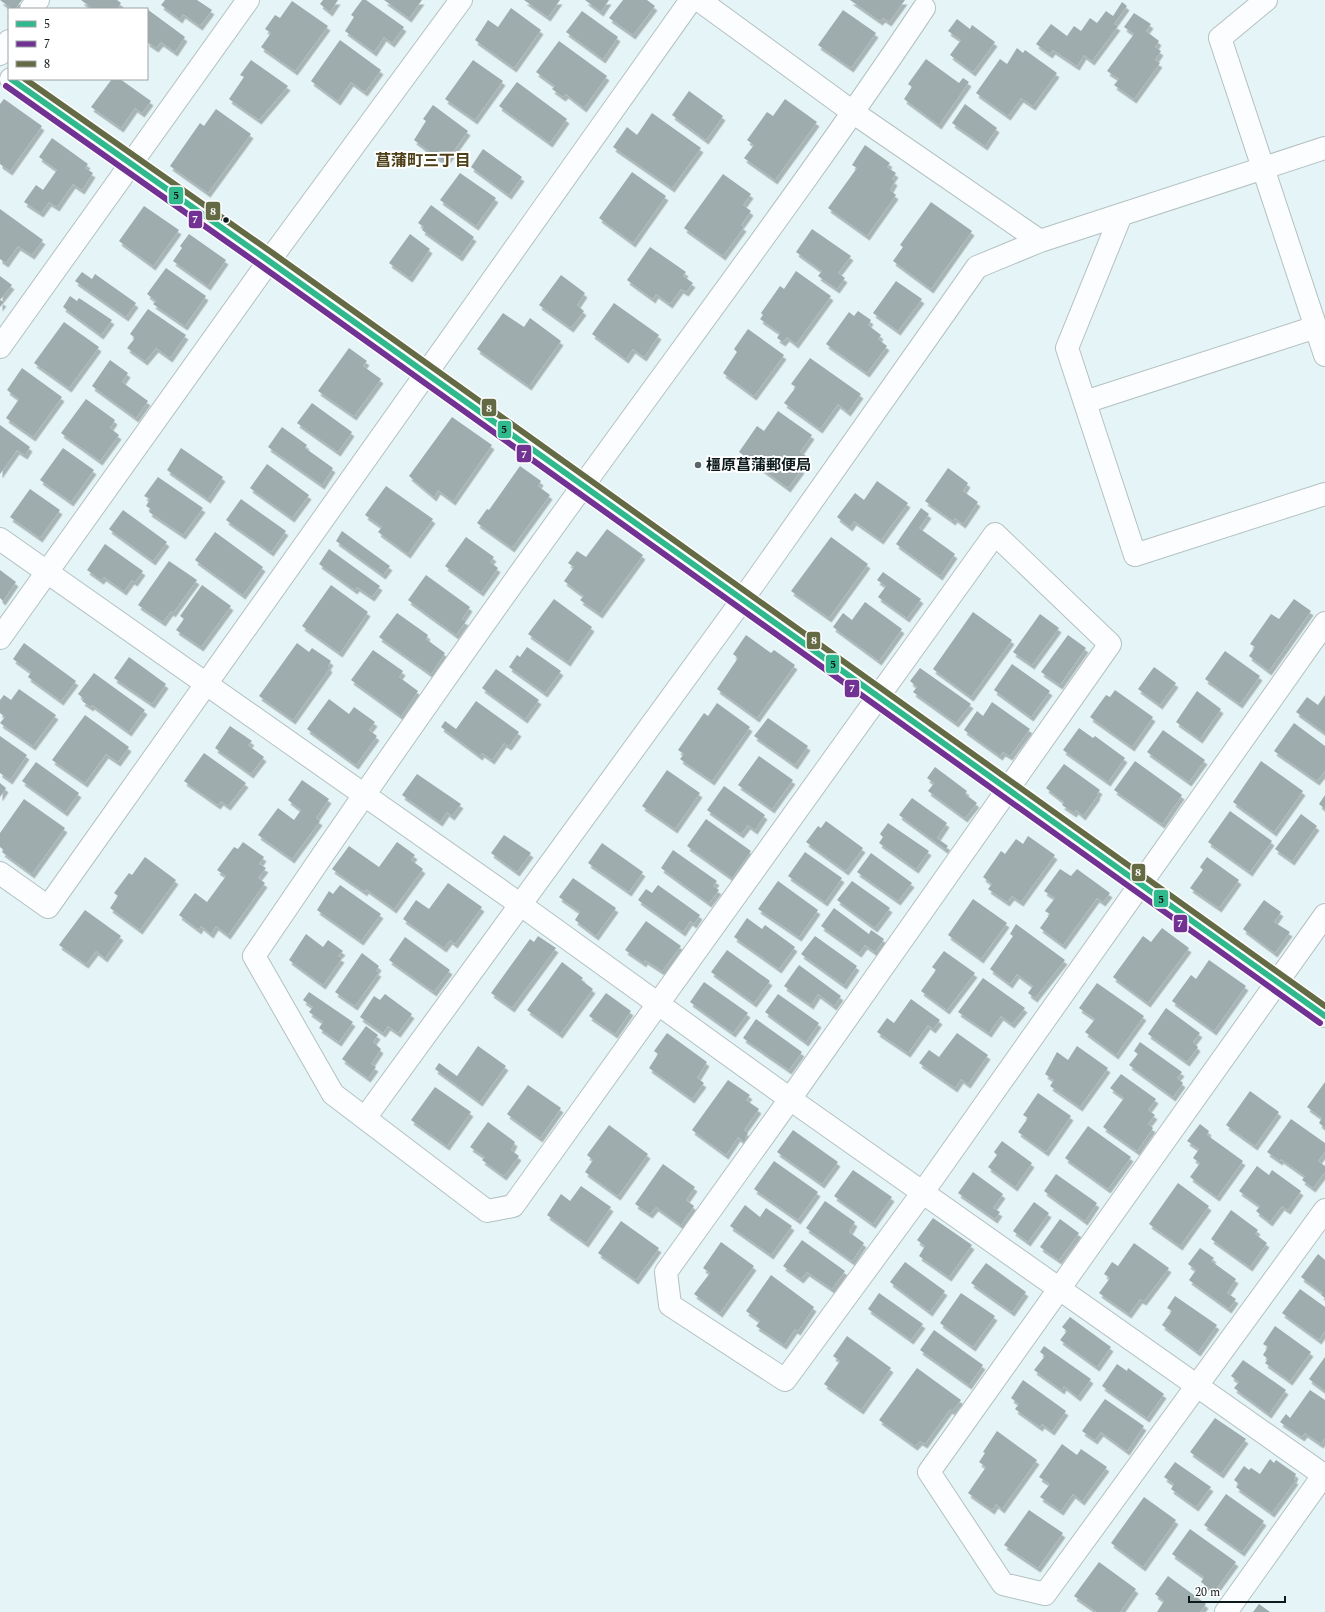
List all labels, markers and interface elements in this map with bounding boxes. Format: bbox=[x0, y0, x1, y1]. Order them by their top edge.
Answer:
legend bbox=[8, 8, 148, 80]
text: 5 bbox=[44, 15, 50, 34]
text: 7 bbox=[44, 35, 50, 54]
text: 8 bbox=[44, 55, 50, 74]
district label: 菖蒲町三丁目 bbox=[375, 149, 471, 173]
line badge: 5 bbox=[168, 186, 184, 205]
text: 5 bbox=[173, 187, 179, 204]
line badge: 8 bbox=[205, 201, 221, 221]
text: 8 bbox=[210, 203, 216, 220]
line badge: 7 bbox=[188, 210, 203, 229]
text: 7 bbox=[192, 211, 198, 228]
unlabelled marker bbox=[221, 215, 231, 225]
line badge: 8 bbox=[481, 398, 497, 417]
text: 8 bbox=[486, 400, 492, 417]
line badge: 5 bbox=[497, 420, 512, 439]
text: 5 bbox=[501, 421, 507, 438]
line badge: 7 bbox=[516, 444, 532, 463]
text: 7 bbox=[521, 446, 527, 463]
place label: 橿原菖蒲郵便局 bbox=[706, 454, 811, 477]
marker: 橿原菖蒲郵便局 bbox=[693, 460, 703, 470]
line badge: 8 bbox=[806, 631, 821, 650]
text: 8 bbox=[811, 632, 817, 649]
line badge: 5 bbox=[825, 654, 840, 674]
text: 5 bbox=[830, 656, 836, 673]
line badge: 7 bbox=[844, 679, 860, 698]
text: 7 bbox=[849, 680, 855, 697]
line badge: 8 bbox=[1131, 863, 1146, 882]
text: 8 bbox=[1135, 864, 1141, 881]
line badge: 5 bbox=[1153, 889, 1169, 908]
text: 5 bbox=[1158, 891, 1164, 908]
line badge: 7 bbox=[1173, 914, 1188, 933]
text: 7 bbox=[1177, 915, 1183, 932]
scale bar bbox=[1189, 1578, 1285, 1604]
text: 20 m bbox=[1195, 1583, 1220, 1602]

